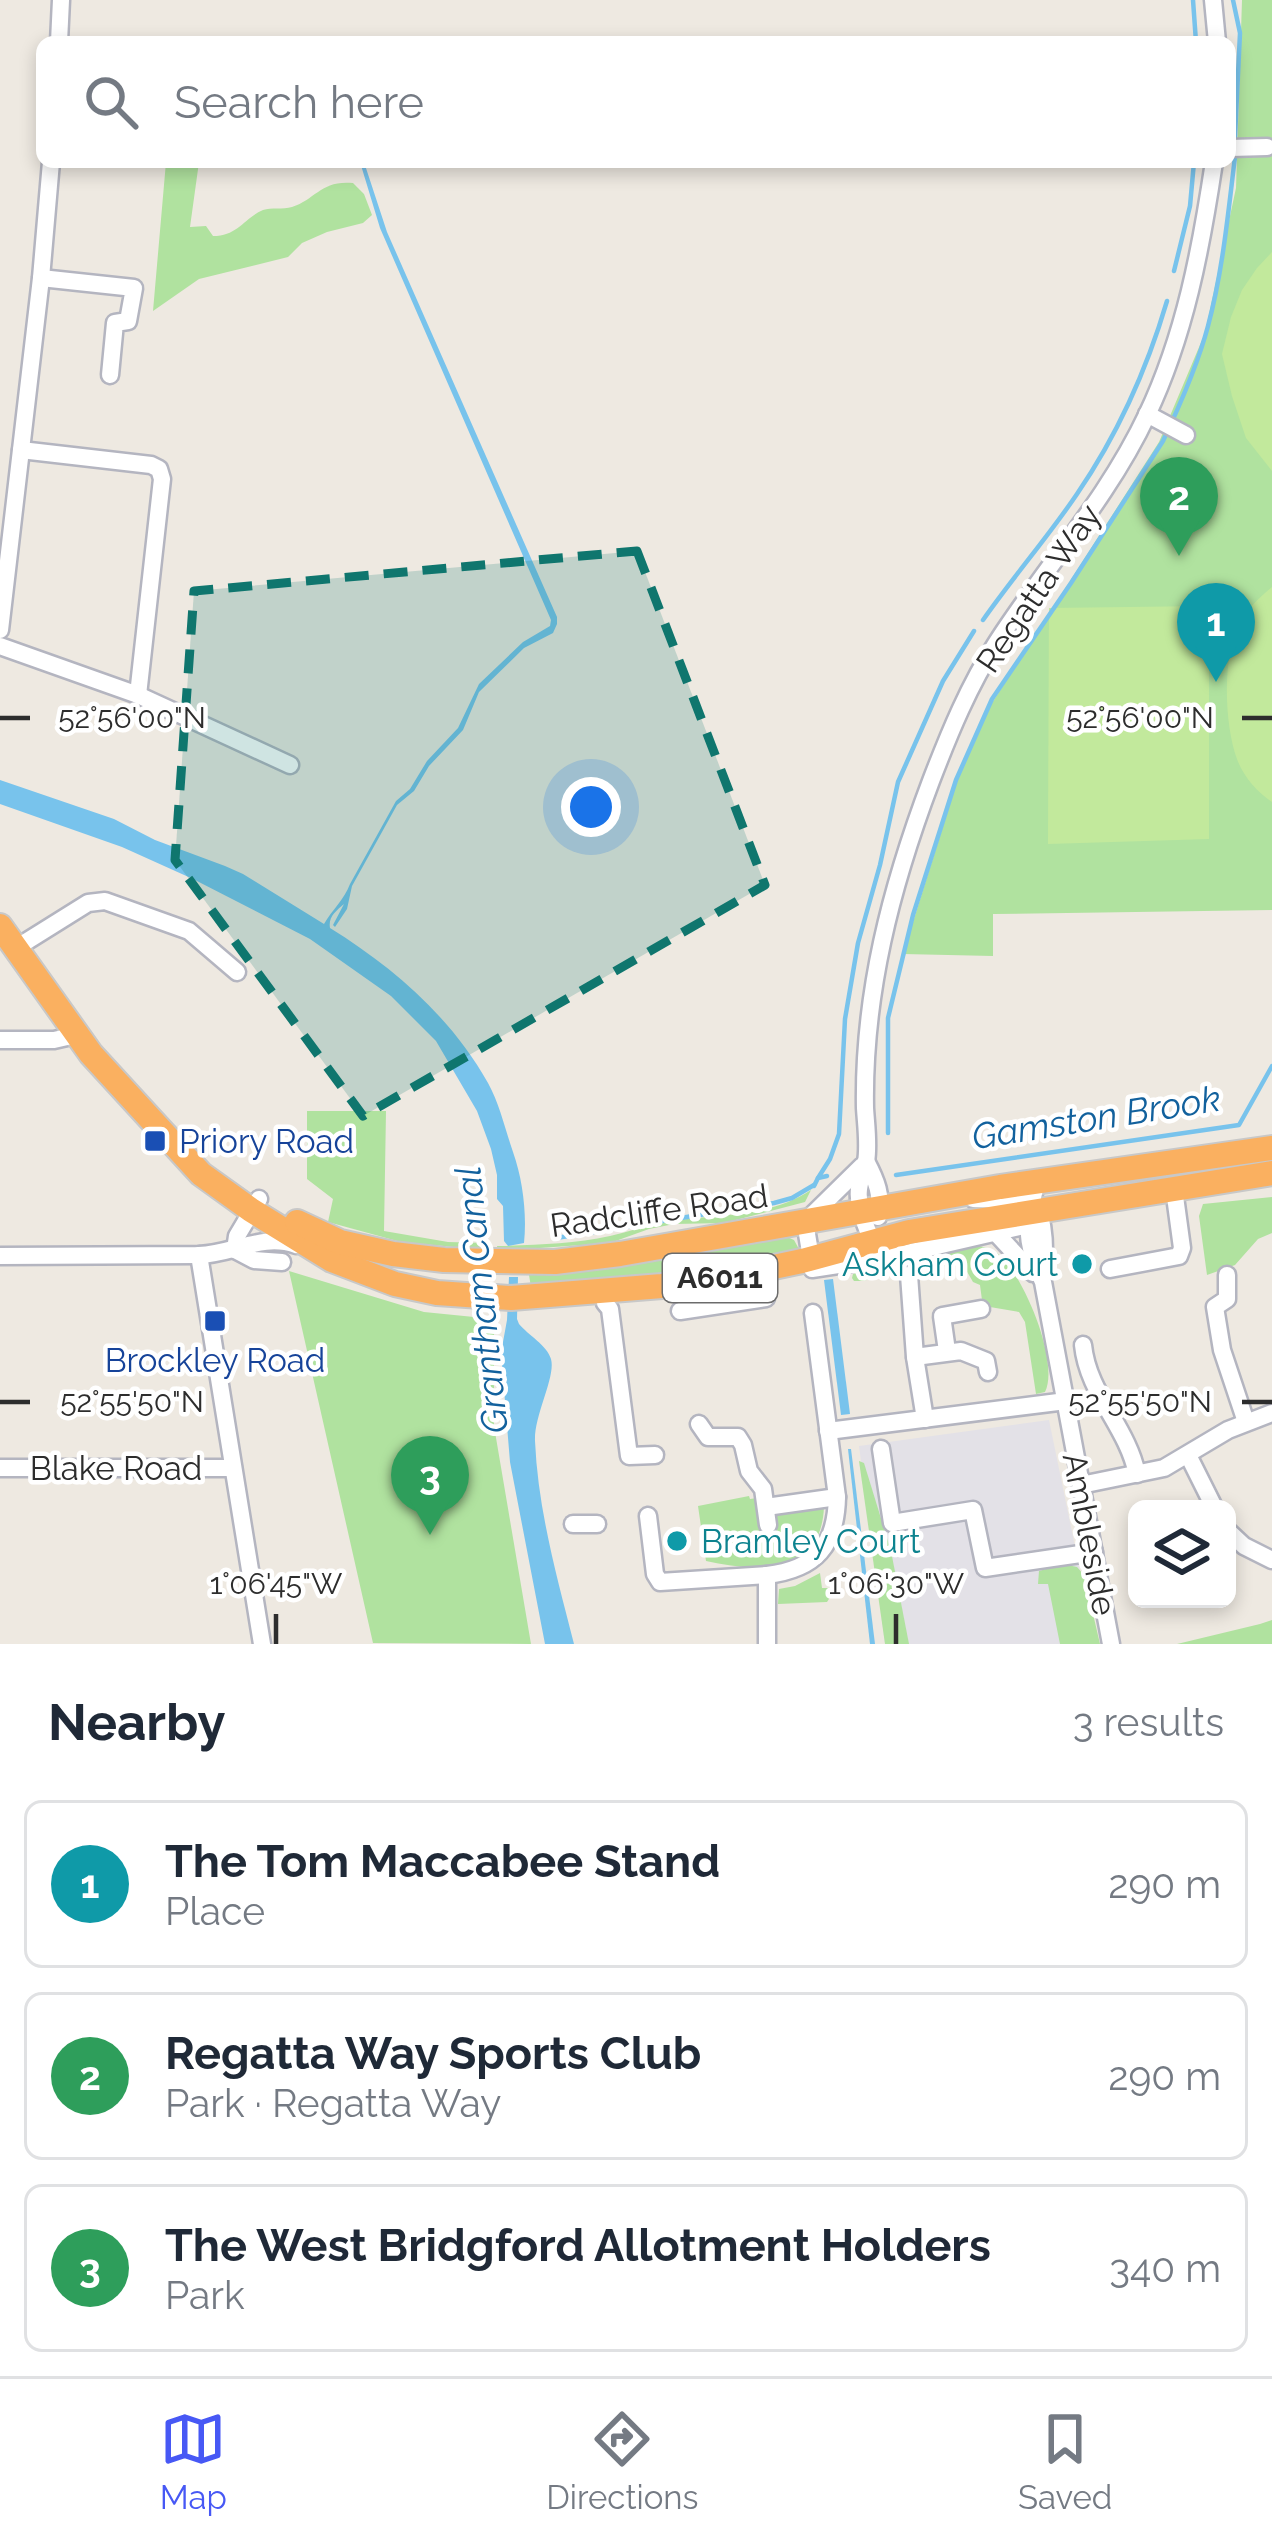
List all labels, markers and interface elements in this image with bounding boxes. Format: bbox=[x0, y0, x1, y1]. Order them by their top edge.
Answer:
search box bbox=[36, 36, 1236, 168]
icon: search bbox=[78, 69, 144, 135]
text: Search here bbox=[174, 76, 424, 129]
pin: 2 bbox=[1140, 457, 1218, 556]
street label: Regatta Way bbox=[968, 497, 1109, 680]
pin: 1 bbox=[1177, 583, 1255, 682]
text: 52°56'00"N bbox=[58, 700, 206, 735]
text: 52°56'00"N bbox=[1066, 700, 1214, 735]
your location bbox=[561, 777, 621, 837]
water label: Gamston Brook bbox=[969, 1077, 1223, 1157]
place label: Priory Road bbox=[179, 1122, 354, 1161]
marker: Priory Road bbox=[142, 1128, 168, 1154]
water label: Grantham Canal bbox=[446, 1164, 516, 1436]
street label: Radcliffe Road bbox=[548, 1176, 771, 1245]
place label: Askham Court bbox=[842, 1245, 1058, 1284]
marker: Askham Court bbox=[1069, 1251, 1095, 1277]
road number: A6011 bbox=[663, 1254, 777, 1302]
marker: Brockley Road bbox=[202, 1308, 228, 1334]
place label: Brockley Road bbox=[105, 1341, 325, 1380]
text: 52°55'50"N bbox=[60, 1384, 204, 1419]
text: 52°55'50"N bbox=[1068, 1384, 1212, 1419]
pin: 3 bbox=[391, 1436, 469, 1535]
street label: Blake Road bbox=[30, 1449, 202, 1488]
street label: Ambleside bbox=[1055, 1450, 1124, 1618]
map controls bbox=[1128, 1500, 1236, 1608]
button: layers bbox=[1128, 1500, 1236, 1608]
place label: Bramley Court bbox=[701, 1522, 921, 1561]
marker: Bramley Court bbox=[664, 1528, 690, 1554]
text: 1°06'45"W bbox=[210, 1566, 343, 1601]
text: 1°06'30"W bbox=[828, 1566, 965, 1601]
text: Nearby bbox=[48, 1692, 225, 1752]
text: 3 results bbox=[1073, 1699, 1224, 1745]
text: The Tom Maccabee Stand bbox=[165, 1835, 720, 1888]
text: 1 bbox=[80, 1861, 100, 1907]
text: 290 m bbox=[1108, 1861, 1221, 1907]
text: Place bbox=[165, 1888, 265, 1934]
text: Regatta Way Sports Club bbox=[165, 2027, 701, 2080]
text: 2 bbox=[79, 2053, 101, 2099]
text: 290 m bbox=[1108, 2053, 1221, 2099]
text: Park · Regatta Way bbox=[165, 2080, 501, 2126]
text: The West Bridgford Allotment Holders bbox=[165, 2219, 991, 2272]
text: 3 bbox=[79, 2245, 101, 2291]
text: 340 m bbox=[1109, 2245, 1221, 2291]
text: Park bbox=[165, 2272, 245, 2318]
tab: Map bbox=[160, 2406, 227, 2517]
tab: Directions bbox=[546, 2406, 699, 2517]
tab: Saved bbox=[1018, 2406, 1112, 2517]

